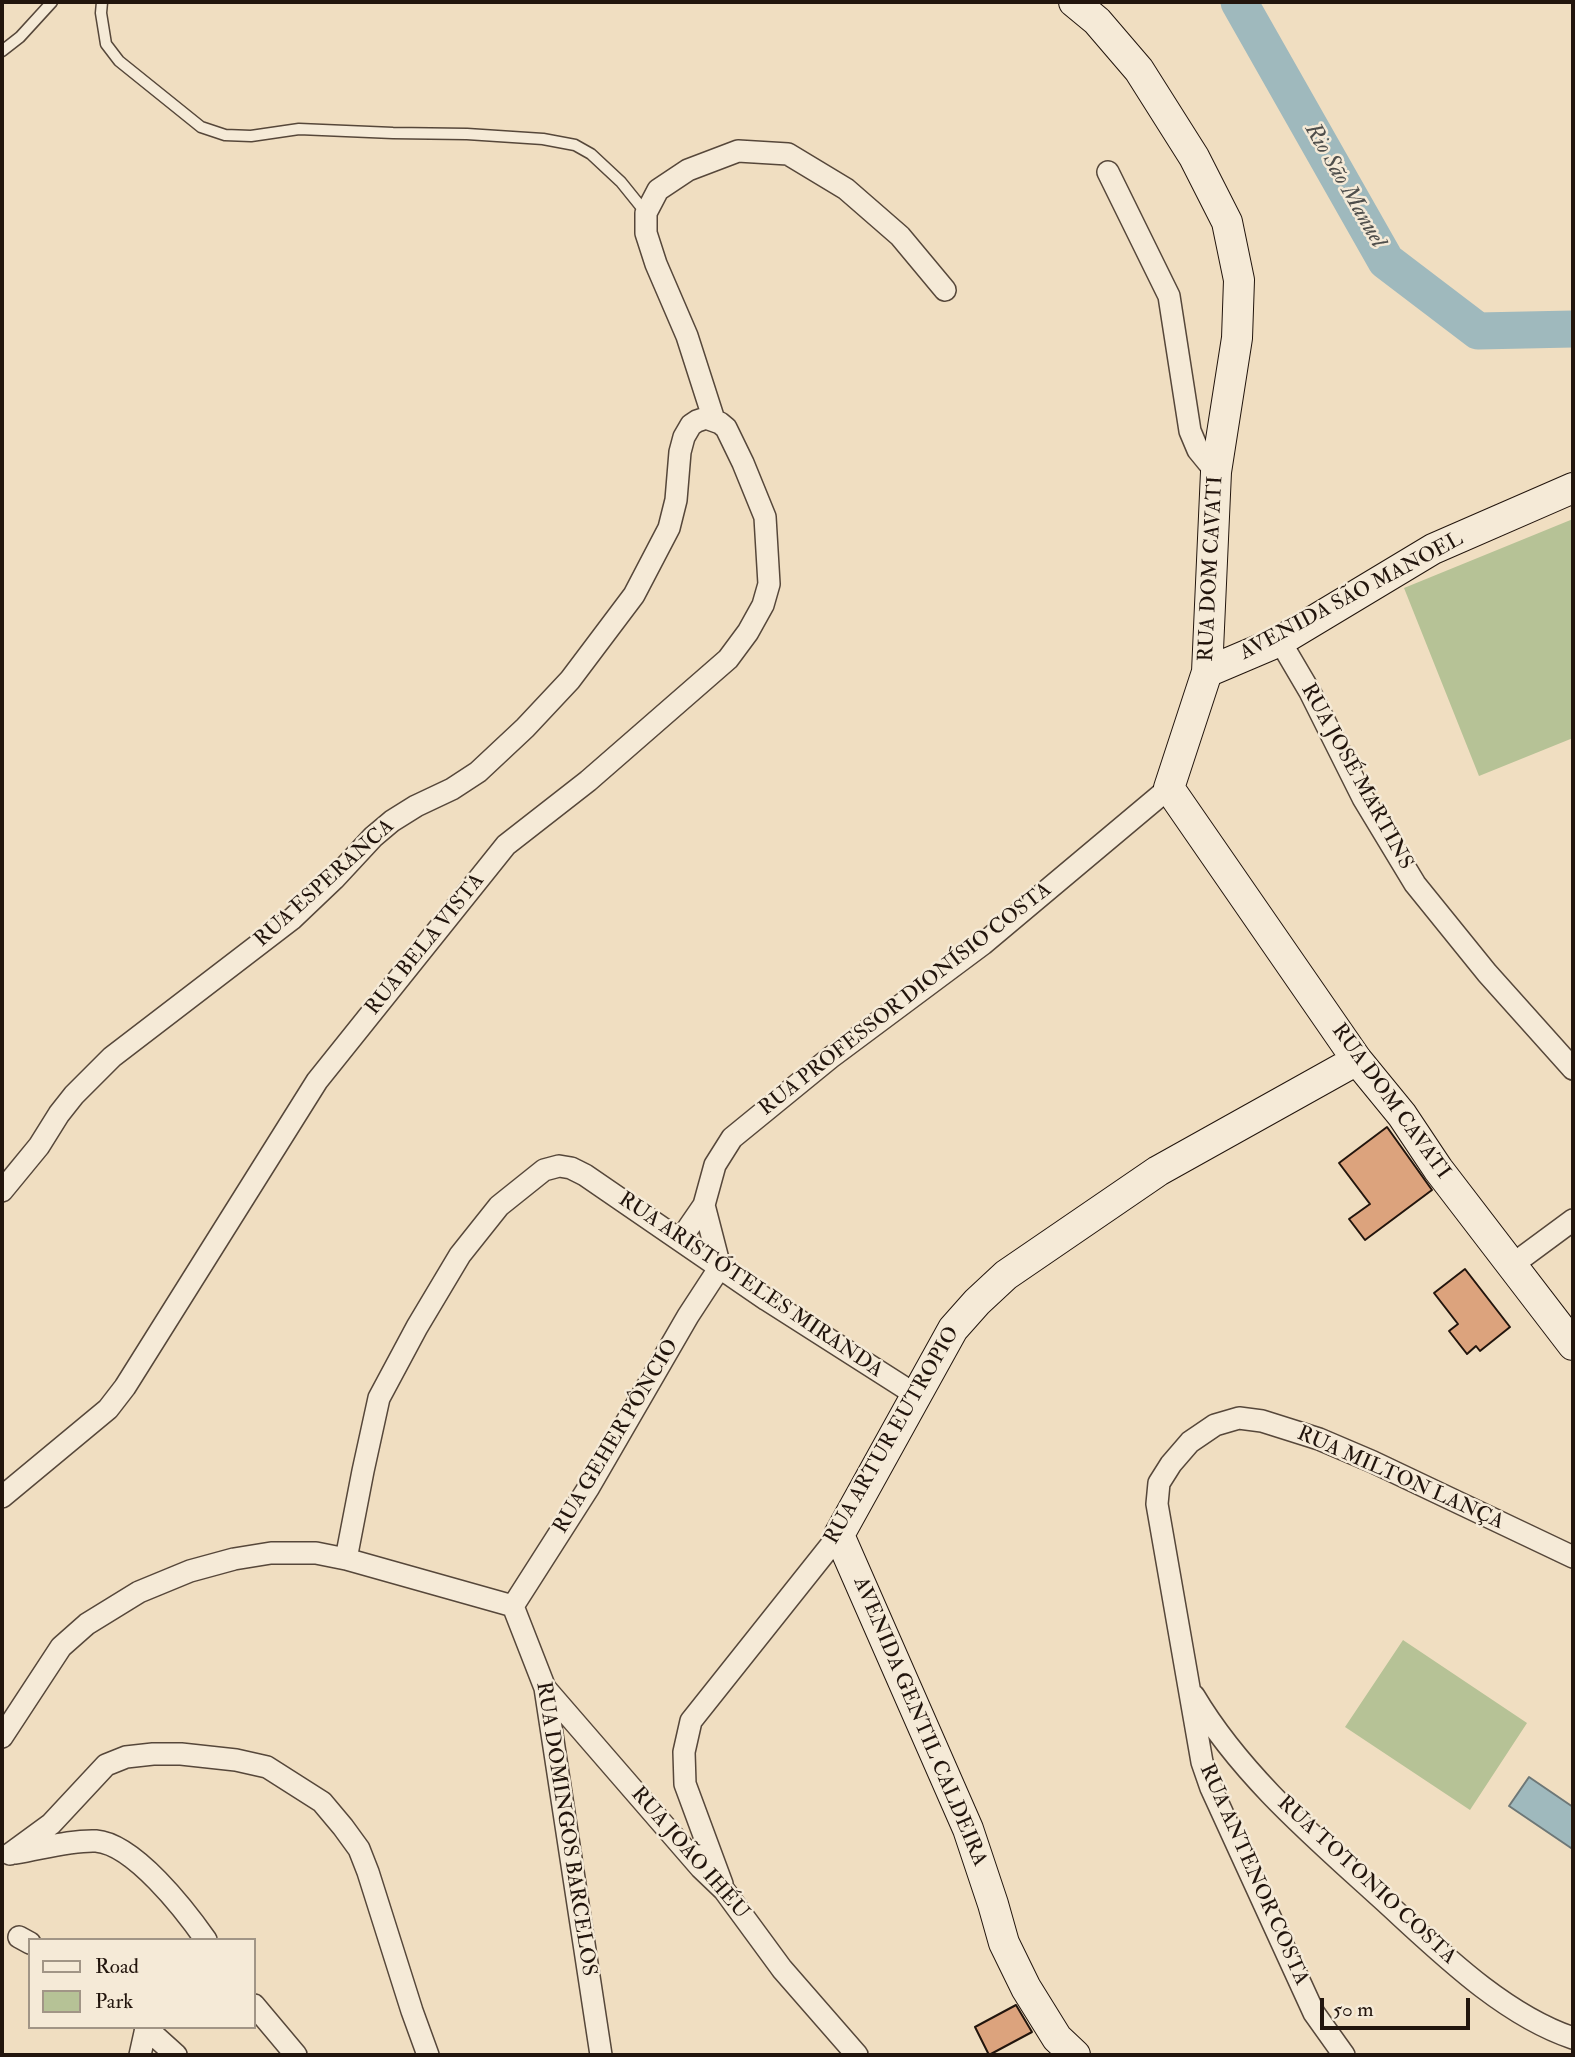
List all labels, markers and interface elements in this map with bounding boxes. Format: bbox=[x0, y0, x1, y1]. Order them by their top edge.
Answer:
water label: Rio São Manuel bbox=[1297, 119, 1391, 253]
street label: RUA DOM CAVATI bbox=[1195, 476, 1229, 662]
street label: AVENIDA SÃO MANOEL bbox=[1236, 527, 1468, 667]
street label: RUA JOSÉ MARTINS bbox=[1294, 680, 1418, 874]
street label: RUA ESPERANCA bbox=[250, 815, 400, 953]
street label: RUA BELA VISTA bbox=[361, 869, 491, 1021]
street label: RUA PROFESSOR DIONÍSIO COSTA bbox=[755, 878, 1057, 1122]
street label: RUA DOM CAVATI bbox=[1325, 1019, 1455, 1185]
street label: RUA ARISTÓTELES MIRANDA bbox=[613, 1188, 887, 1384]
street label: RUA ARTUR EUTROPIO bbox=[820, 1323, 966, 1549]
street label: RUA GEHER PÔNCIO bbox=[549, 1335, 685, 1539]
street label: RUA MILTON LANÇA bbox=[1293, 1422, 1507, 1536]
street label: AVENIDA GENTIL CALDEIRA bbox=[846, 1573, 992, 1871]
street label: RUA DOMINGOS BARCELOS bbox=[529, 1680, 601, 1978]
street label: RUA ANTENOR COSTA bbox=[1193, 1760, 1313, 1990]
street label: RUA JOÃO IHÉU bbox=[625, 1783, 753, 1925]
street label: RUA TOTONIO COSTA bbox=[1271, 1792, 1461, 1970]
legend bbox=[28, 1938, 256, 2029]
text: Road bbox=[95, 1953, 139, 1980]
scale bar bbox=[1323, 1983, 1474, 2027]
text: Park bbox=[95, 1988, 133, 2015]
text: 50 m bbox=[1333, 1996, 1374, 2023]

